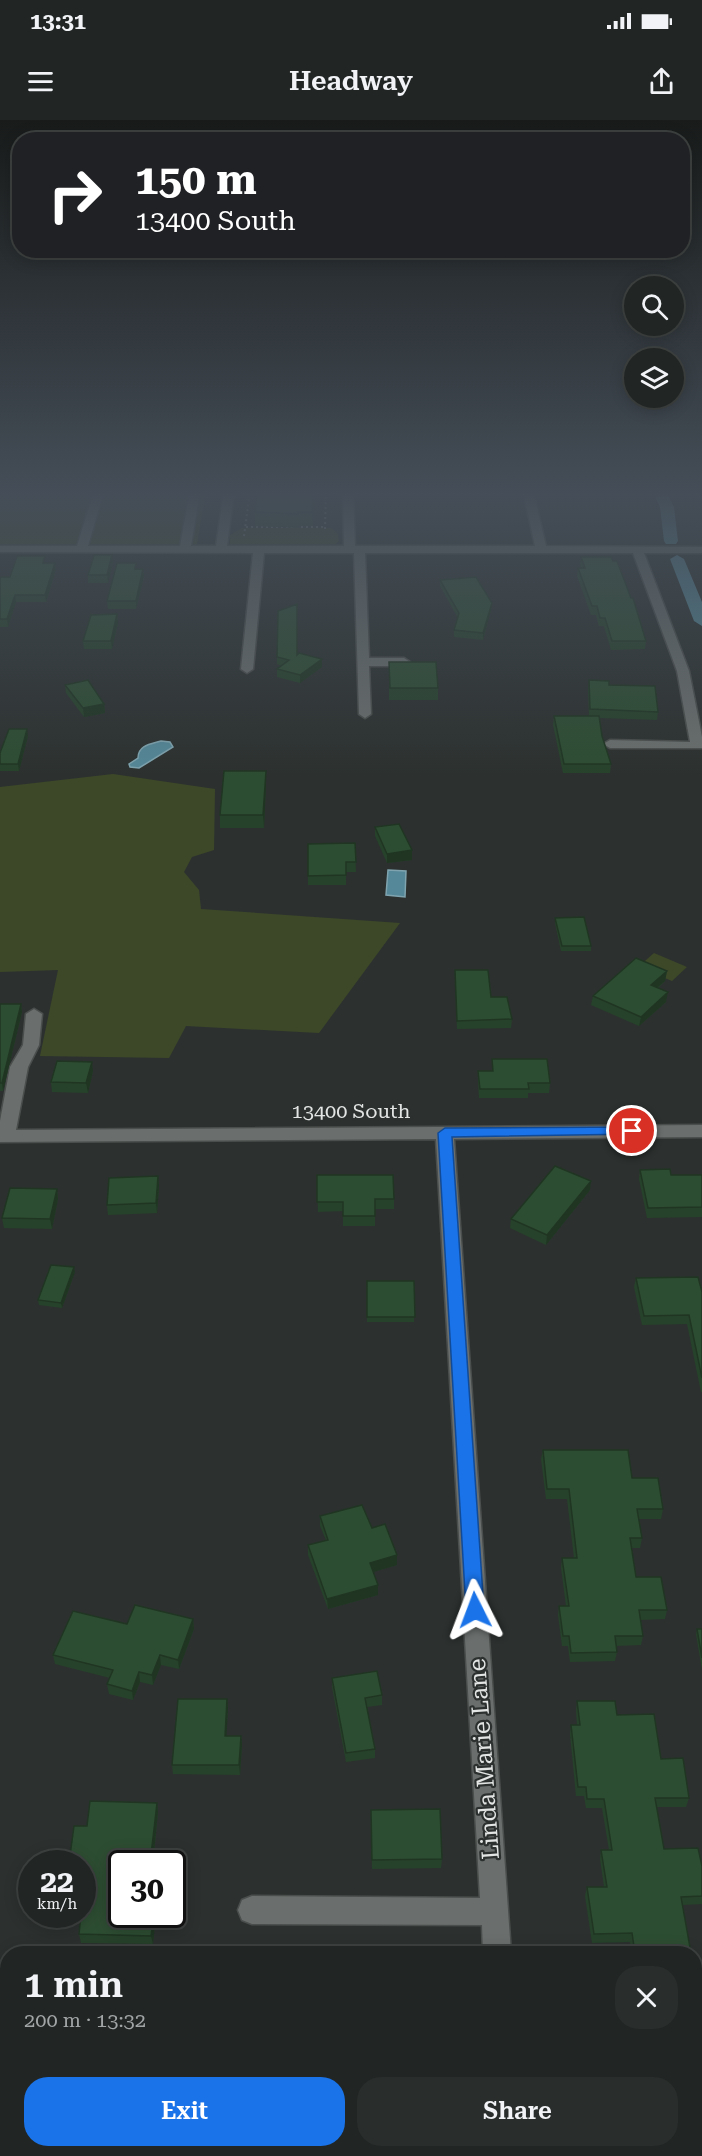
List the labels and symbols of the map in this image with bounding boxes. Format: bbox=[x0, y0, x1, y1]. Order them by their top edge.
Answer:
street label: 13400 South bbox=[292, 1099, 411, 1123]
pin bbox=[606, 1105, 657, 1156]
position arrow bbox=[443, 1578, 507, 1642]
street label: Linda Marie Lane bbox=[463, 1657, 505, 1861]
speed limit sign: 30 bbox=[108, 1850, 186, 1928]

